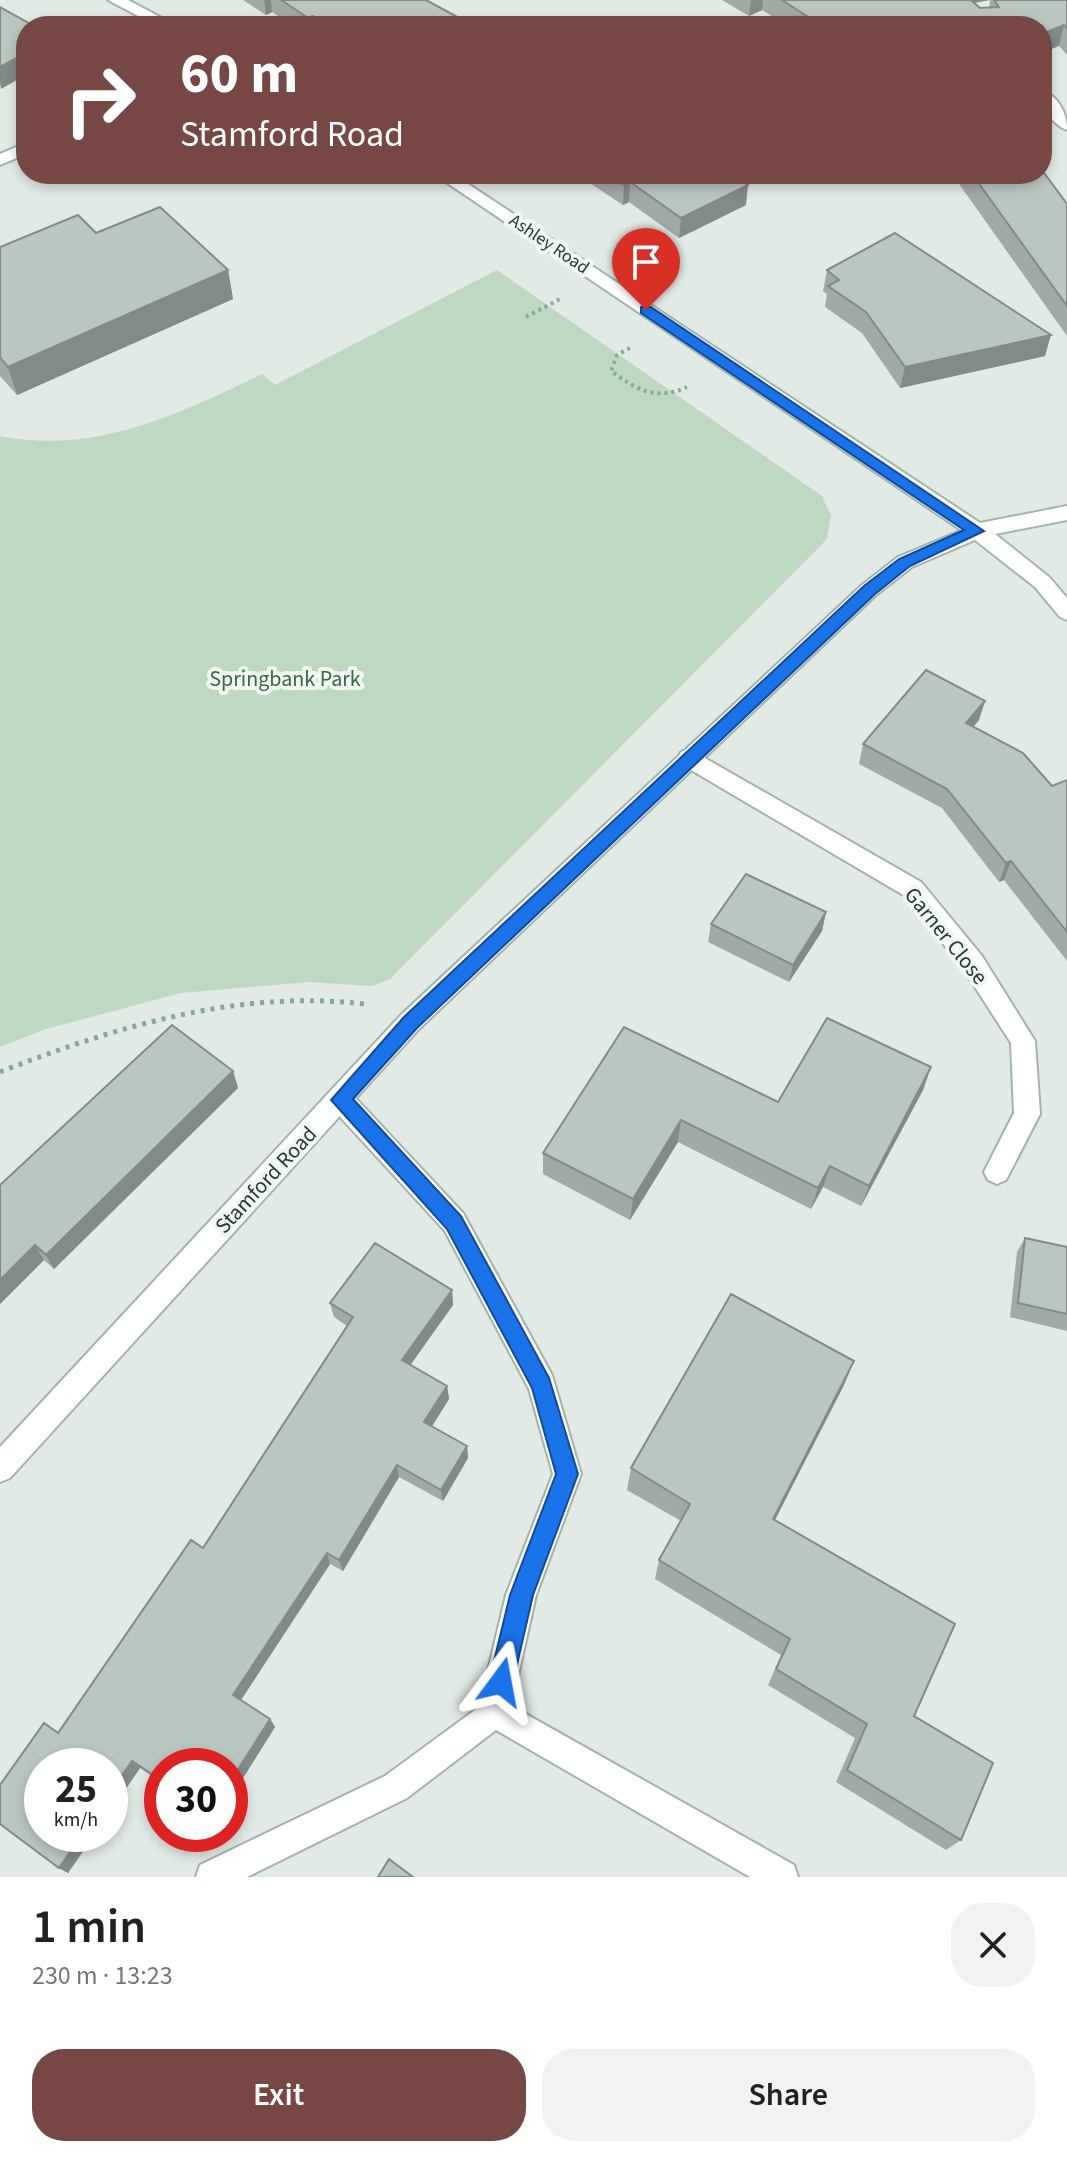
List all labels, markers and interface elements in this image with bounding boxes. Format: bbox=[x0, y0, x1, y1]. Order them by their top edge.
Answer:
text: 60 m bbox=[180, 35, 298, 114]
icon: right bbox=[48, 48, 152, 152]
text: Stamford Road bbox=[180, 109, 404, 160]
street label: Ashley Road bbox=[504, 208, 594, 280]
pin bbox=[612, 228, 680, 310]
icon: arrive bbox=[624, 240, 668, 284]
park label: Springbank Park bbox=[209, 663, 361, 695]
street label: Garner Close bbox=[897, 880, 995, 992]
street label: Stamford Road bbox=[208, 1119, 324, 1241]
position arrow bbox=[459, 1640, 543, 1724]
speed limit sign: 30 bbox=[144, 1748, 248, 1852]
text: 25 bbox=[55, 1761, 97, 1818]
text: km/h bbox=[54, 1806, 98, 1834]
text: 1 min bbox=[32, 1893, 146, 1961]
button: close bbox=[951, 1903, 1035, 1987]
text: 230 m · 13:23 bbox=[32, 1957, 173, 1994]
button: Exit bbox=[32, 2049, 526, 2141]
button: Share bbox=[542, 2049, 1035, 2141]

